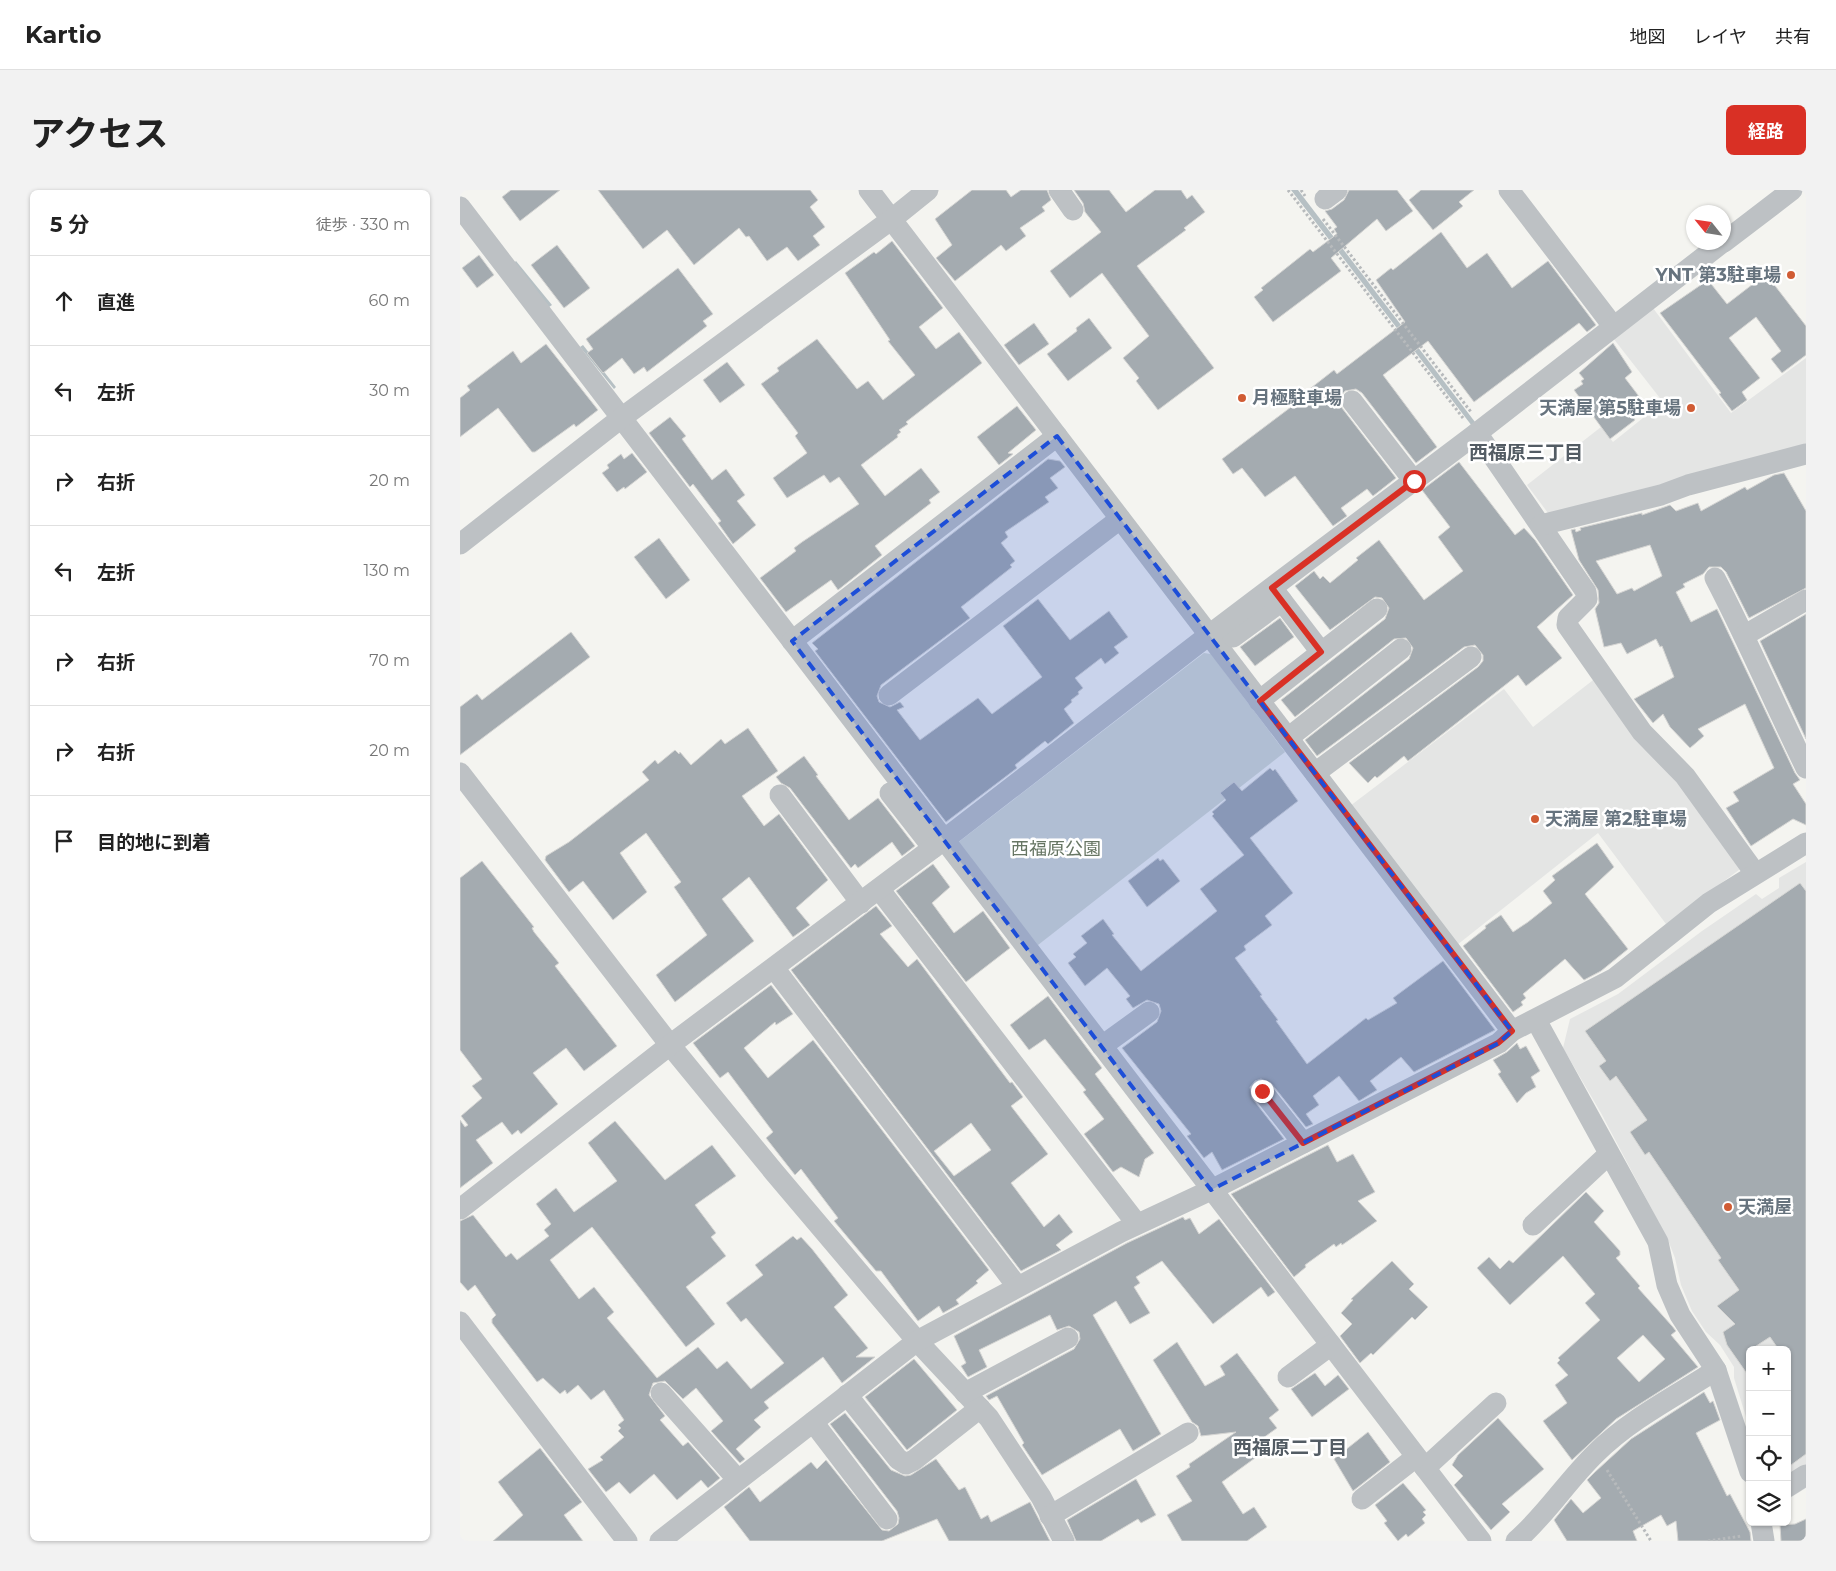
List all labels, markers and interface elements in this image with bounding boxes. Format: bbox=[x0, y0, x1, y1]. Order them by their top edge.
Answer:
text: Kartio bbox=[25, 20, 101, 49]
text: 地図 bbox=[1630, 26, 1666, 48]
text: レイヤ bbox=[1694, 26, 1747, 48]
text: 共有 bbox=[1775, 26, 1811, 48]
button: 経路 bbox=[1726, 105, 1806, 155]
text: アクセス bbox=[30, 112, 168, 155]
north arrow bbox=[1686, 205, 1731, 250]
text: 5 分 bbox=[50, 212, 89, 237]
text: 徒歩 · 330 m bbox=[316, 215, 410, 234]
place label: YNT 第3駐車場 bbox=[1655, 264, 1781, 286]
marker: YNT 第3駐車場 bbox=[1785, 269, 1797, 281]
icon: ahead bbox=[50, 287, 78, 315]
text: 直進 bbox=[97, 291, 135, 314]
text: 60 m bbox=[368, 291, 410, 310]
icon: left bbox=[50, 377, 78, 405]
text: 左折 bbox=[97, 381, 135, 404]
text: 30 m bbox=[369, 381, 410, 400]
place label: 月極駐車場 bbox=[1252, 387, 1342, 409]
marker: 月極駐車場 bbox=[1236, 392, 1248, 404]
place label: 天満屋 第5駐車場 bbox=[1539, 397, 1681, 419]
marker: 天満屋 第5駐車場 bbox=[1685, 402, 1697, 414]
district label: 西福原三丁目 bbox=[1469, 441, 1583, 464]
icon: right bbox=[50, 467, 78, 495]
route start bbox=[1403, 470, 1426, 493]
text: 右折 bbox=[97, 471, 135, 494]
text: 20 m bbox=[369, 471, 410, 490]
icon: left bbox=[50, 557, 78, 585]
text: 左折 bbox=[97, 561, 135, 584]
text: 130 m bbox=[363, 561, 410, 580]
icon: right bbox=[50, 647, 78, 675]
text: 右折 bbox=[97, 651, 135, 674]
text: 70 m bbox=[369, 651, 410, 670]
icon: right bbox=[50, 737, 78, 765]
text: 右折 bbox=[97, 741, 135, 764]
text: 20 m bbox=[369, 741, 410, 760]
place label: 天満屋 第2駐車場 bbox=[1545, 808, 1687, 830]
marker: 天満屋 第2駐車場 bbox=[1529, 813, 1541, 825]
icon: arrive bbox=[50, 827, 78, 855]
text: 目的地に到着 bbox=[97, 831, 211, 854]
park label: 西福原公園 bbox=[1011, 838, 1101, 860]
route end bbox=[1251, 1080, 1274, 1103]
place label: 天満屋 bbox=[1738, 1196, 1792, 1218]
marker: 天満屋 bbox=[1722, 1201, 1734, 1213]
map controls bbox=[1746, 1346, 1791, 1526]
button: + bbox=[1746, 1346, 1791, 1391]
button: − bbox=[1746, 1391, 1791, 1436]
district label: 西福原二丁目 bbox=[1233, 1436, 1347, 1459]
button: locate bbox=[1746, 1436, 1791, 1481]
button: layers bbox=[1746, 1481, 1791, 1526]

